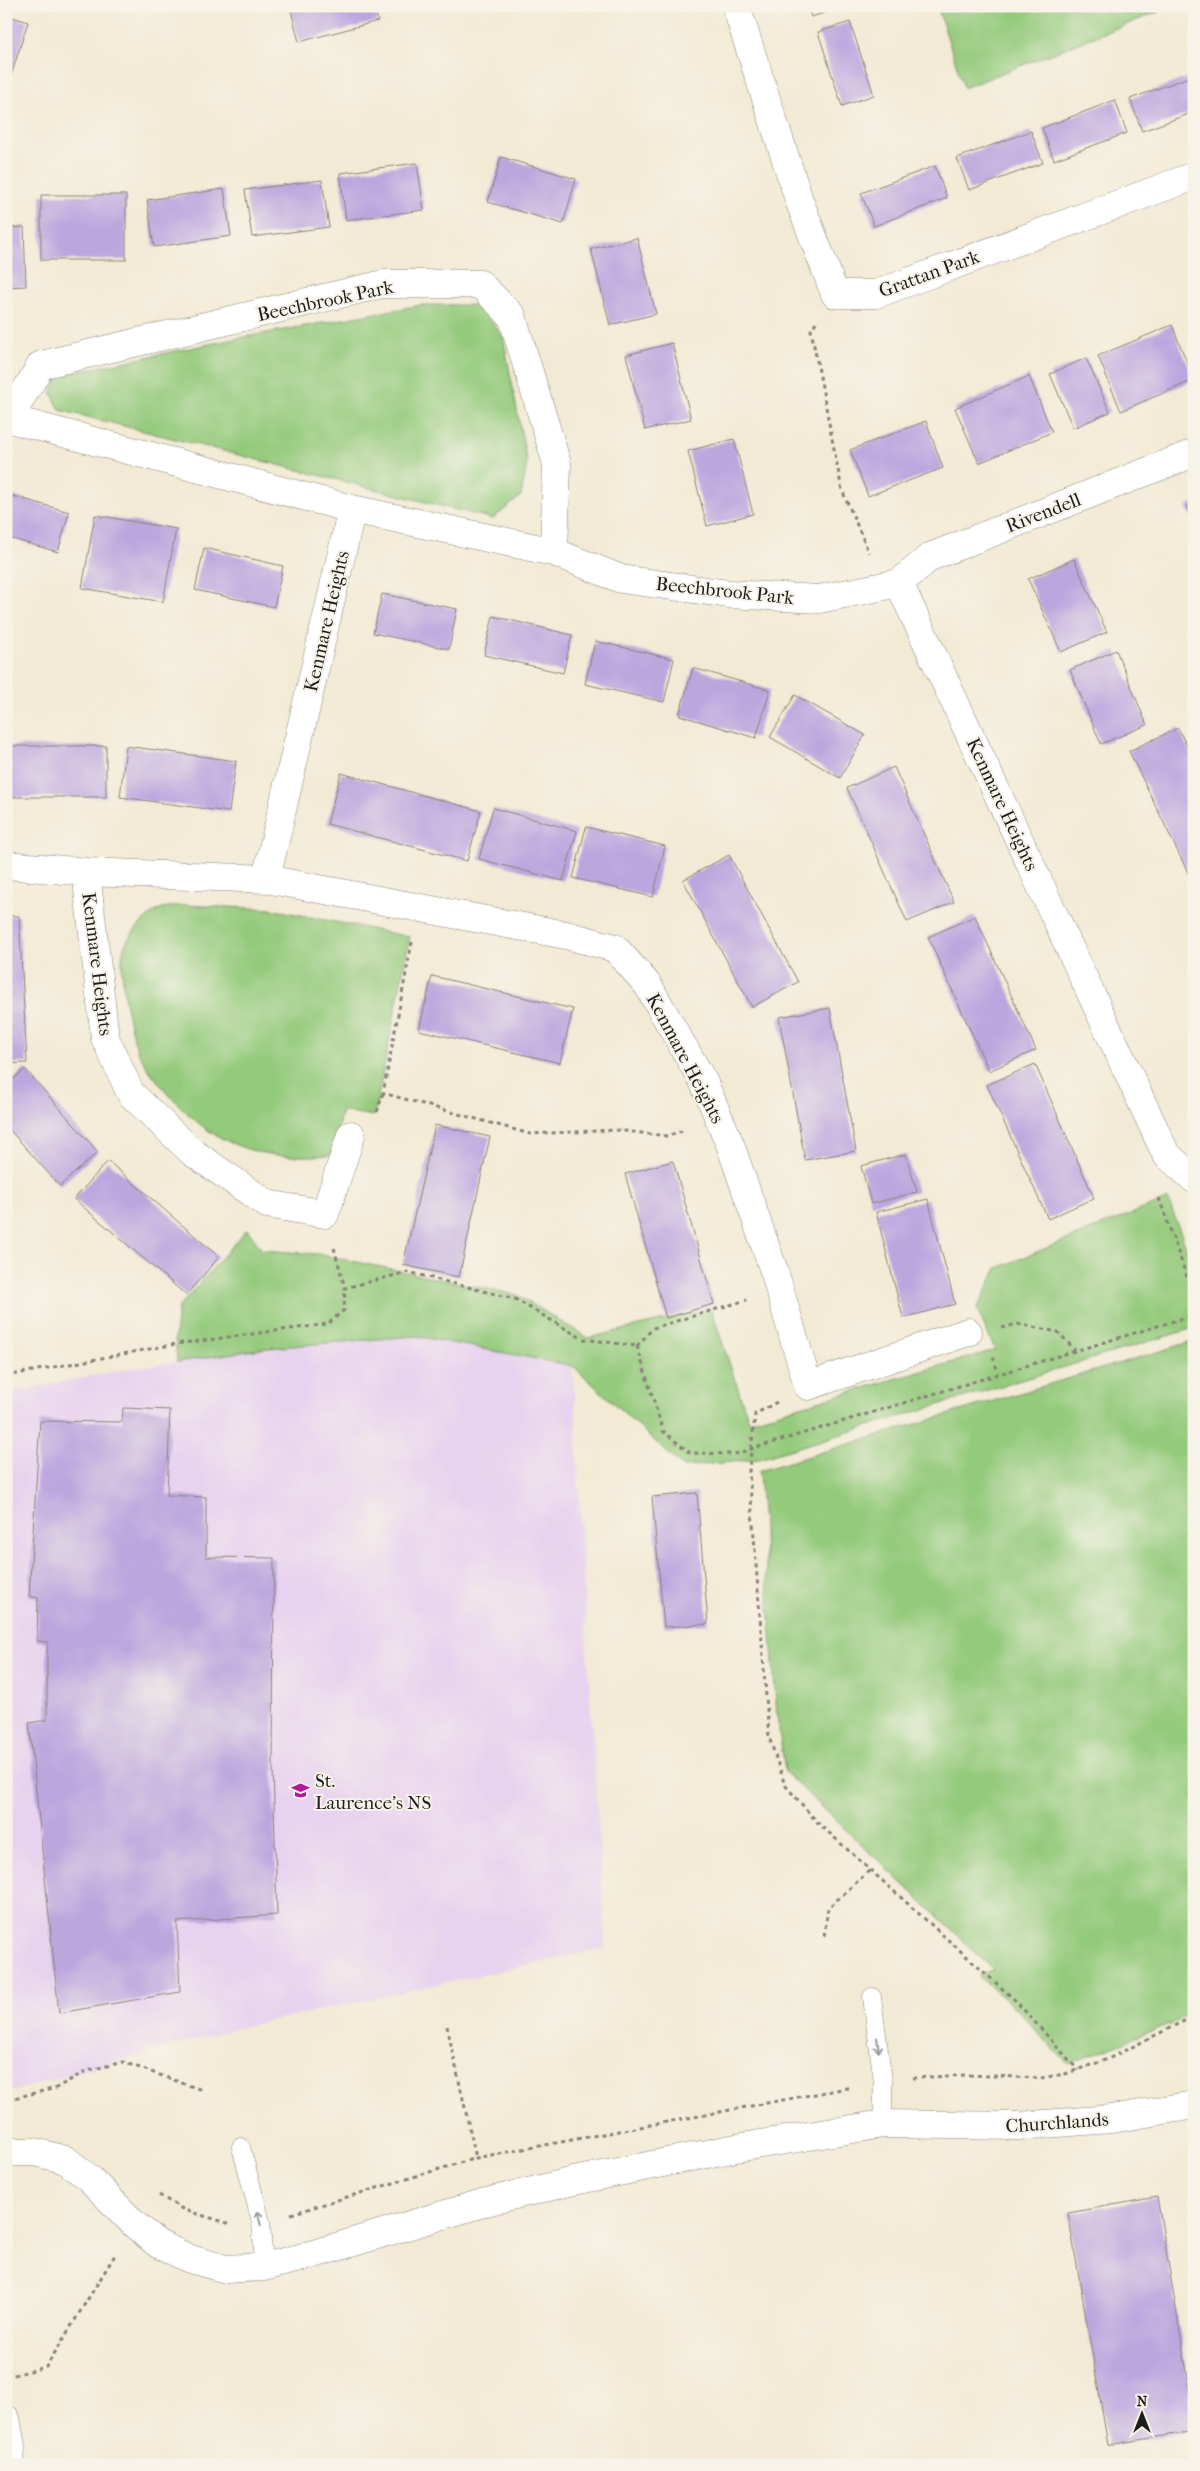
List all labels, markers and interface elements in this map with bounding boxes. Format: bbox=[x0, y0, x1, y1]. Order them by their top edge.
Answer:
street label: Grattan Park bbox=[876, 245, 983, 302]
street label: Beechbrook Park bbox=[255, 276, 395, 326]
street label: Rivendell bbox=[1003, 489, 1084, 537]
street label: Kenmare Heights bbox=[300, 549, 354, 694]
street label: Beechbrook Park bbox=[655, 573, 795, 609]
street label: Kenmare Heights bbox=[962, 734, 1043, 874]
street label: Kenmare Heights bbox=[77, 891, 117, 1037]
street label: Kenmare Heights bbox=[642, 990, 729, 1127]
place label: St. Laurence's NS bbox=[315, 1770, 431, 1814]
school or university icon: St. Laurence's NS bbox=[291, 1781, 311, 1801]
one-way arrow bbox=[873, 2037, 883, 2053]
street label: Churchlands bbox=[1005, 2108, 1109, 2138]
one-way arrow bbox=[254, 2211, 263, 2227]
north arrow bbox=[1118, 2388, 1168, 2438]
text: N bbox=[1137, 2393, 1148, 2410]

